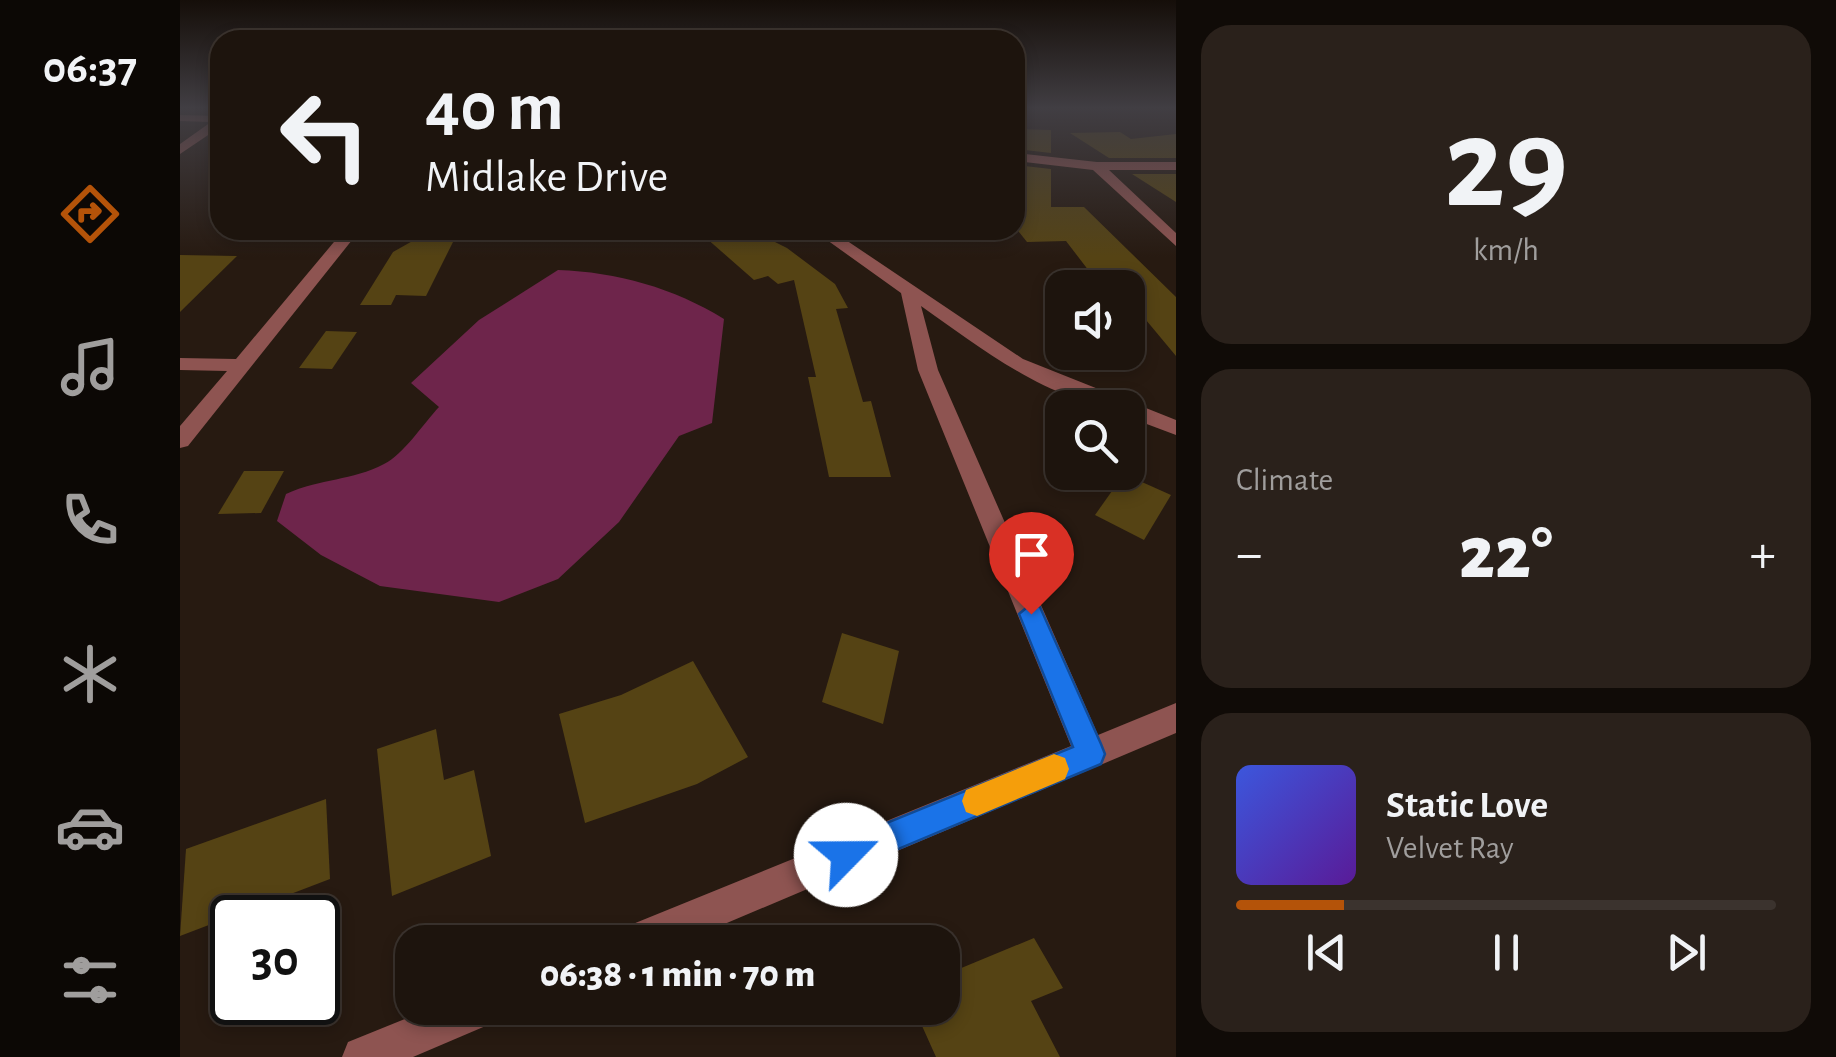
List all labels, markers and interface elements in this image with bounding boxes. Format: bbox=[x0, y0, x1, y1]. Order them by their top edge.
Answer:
text: 06:37 bbox=[43, 46, 137, 91]
icon: left bbox=[260, 70, 390, 200]
text: 40 m bbox=[425, 73, 564, 143]
text: 29 bbox=[1444, 101, 1568, 231]
text: Midlake Drive bbox=[425, 155, 668, 200]
icon: directions bbox=[55, 179, 125, 249]
text: km/h bbox=[1473, 234, 1539, 266]
map controls bbox=[1045, 270, 1145, 490]
button: sound bbox=[1045, 270, 1145, 370]
icon: music bbox=[55, 332, 125, 402]
button: search bbox=[1045, 390, 1145, 490]
text: Climate bbox=[1236, 464, 1333, 496]
icon: phone bbox=[55, 485, 125, 555]
pin bbox=[989, 512, 1074, 615]
text: 22° bbox=[1459, 517, 1553, 592]
icon: arrive bbox=[1004, 527, 1059, 582]
text: − bbox=[1236, 527, 1262, 582]
text: + bbox=[1750, 527, 1776, 582]
icon: climate bbox=[55, 639, 125, 709]
text: Static Love bbox=[1386, 787, 1548, 825]
icon: car bbox=[55, 792, 125, 862]
position arrow bbox=[794, 803, 898, 907]
text: Velvet Ray bbox=[1386, 832, 1514, 864]
speed limit sign: 30 bbox=[210, 895, 340, 1025]
icon: previous bbox=[1299, 925, 1354, 980]
icon: pause bbox=[1479, 925, 1534, 980]
icon: next bbox=[1659, 925, 1714, 980]
icon: filters bbox=[55, 945, 125, 1015]
text: 06:38 · 1 min · 70 m bbox=[540, 956, 815, 994]

